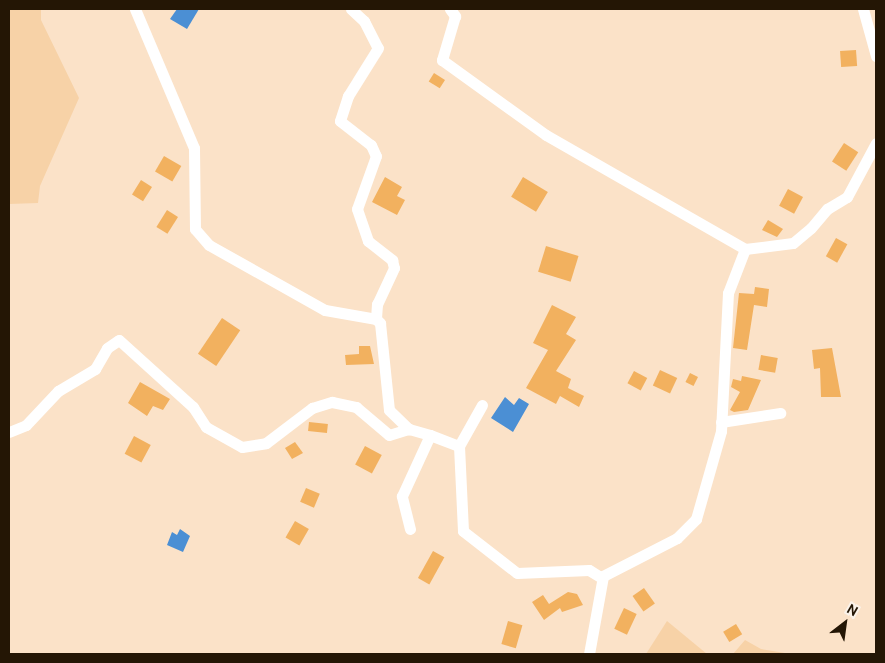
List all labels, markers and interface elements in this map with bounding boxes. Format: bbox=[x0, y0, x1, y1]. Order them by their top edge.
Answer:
north arrow bbox=[820, 598, 870, 648]
text: N bbox=[844, 600, 861, 620]

